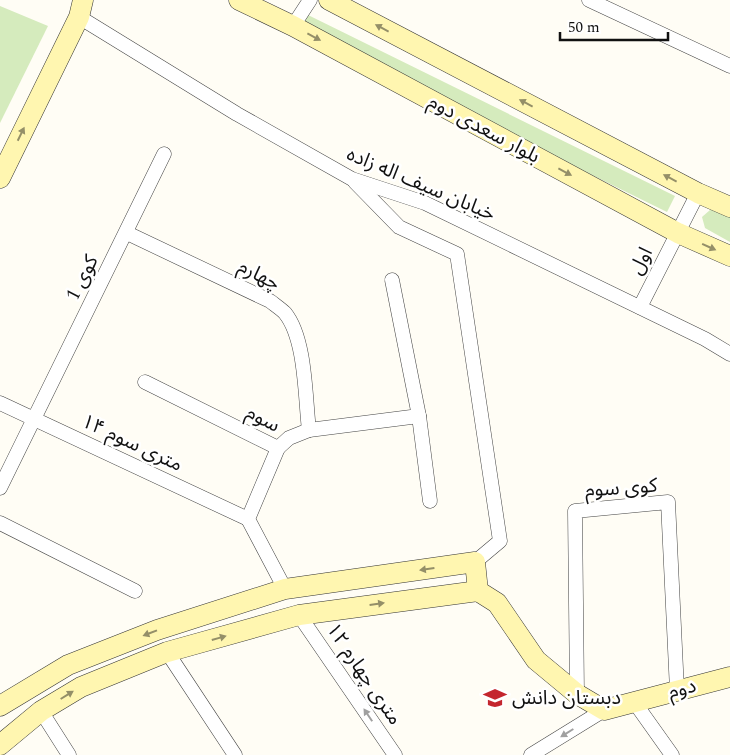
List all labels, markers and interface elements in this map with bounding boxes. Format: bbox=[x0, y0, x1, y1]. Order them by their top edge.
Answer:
scale bar bbox=[560, 10, 668, 42]
text: 50 m bbox=[568, 16, 600, 39]
one-way arrow bbox=[375, 24, 389, 32]
one-way arrow bbox=[306, 33, 321, 41]
street label: بلوار سعدی دوم bbox=[423, 87, 545, 171]
one-way arrow bbox=[519, 99, 533, 107]
one-way arrow bbox=[18, 127, 26, 141]
street label: خیابان سیف اله زاده bbox=[342, 139, 500, 229]
one-way arrow bbox=[557, 168, 572, 176]
one-way arrow bbox=[663, 174, 677, 182]
street label: اول bbox=[621, 242, 661, 280]
one-way arrow bbox=[702, 243, 716, 251]
street label: کوی 1 bbox=[58, 249, 107, 306]
street label: چهارم bbox=[233, 252, 285, 298]
street label: سوم bbox=[241, 398, 285, 440]
street label: ۱۴ متری سوم bbox=[76, 406, 188, 480]
street label: کوی سوم bbox=[584, 470, 659, 505]
one-way arrow bbox=[419, 565, 435, 573]
one-way arrow bbox=[370, 600, 386, 608]
street label: ۱۲ متری چهارم bbox=[319, 617, 409, 731]
one-way arrow bbox=[143, 630, 158, 637]
one-way arrow bbox=[211, 633, 226, 641]
street label: دوم bbox=[665, 671, 699, 707]
place label: دبستان دانش bbox=[512, 683, 621, 713]
school or university icon: دبستان دانش bbox=[482, 685, 508, 711]
one-way arrow bbox=[61, 690, 74, 700]
one-way arrow bbox=[363, 708, 372, 722]
one-way arrow bbox=[561, 728, 574, 737]

